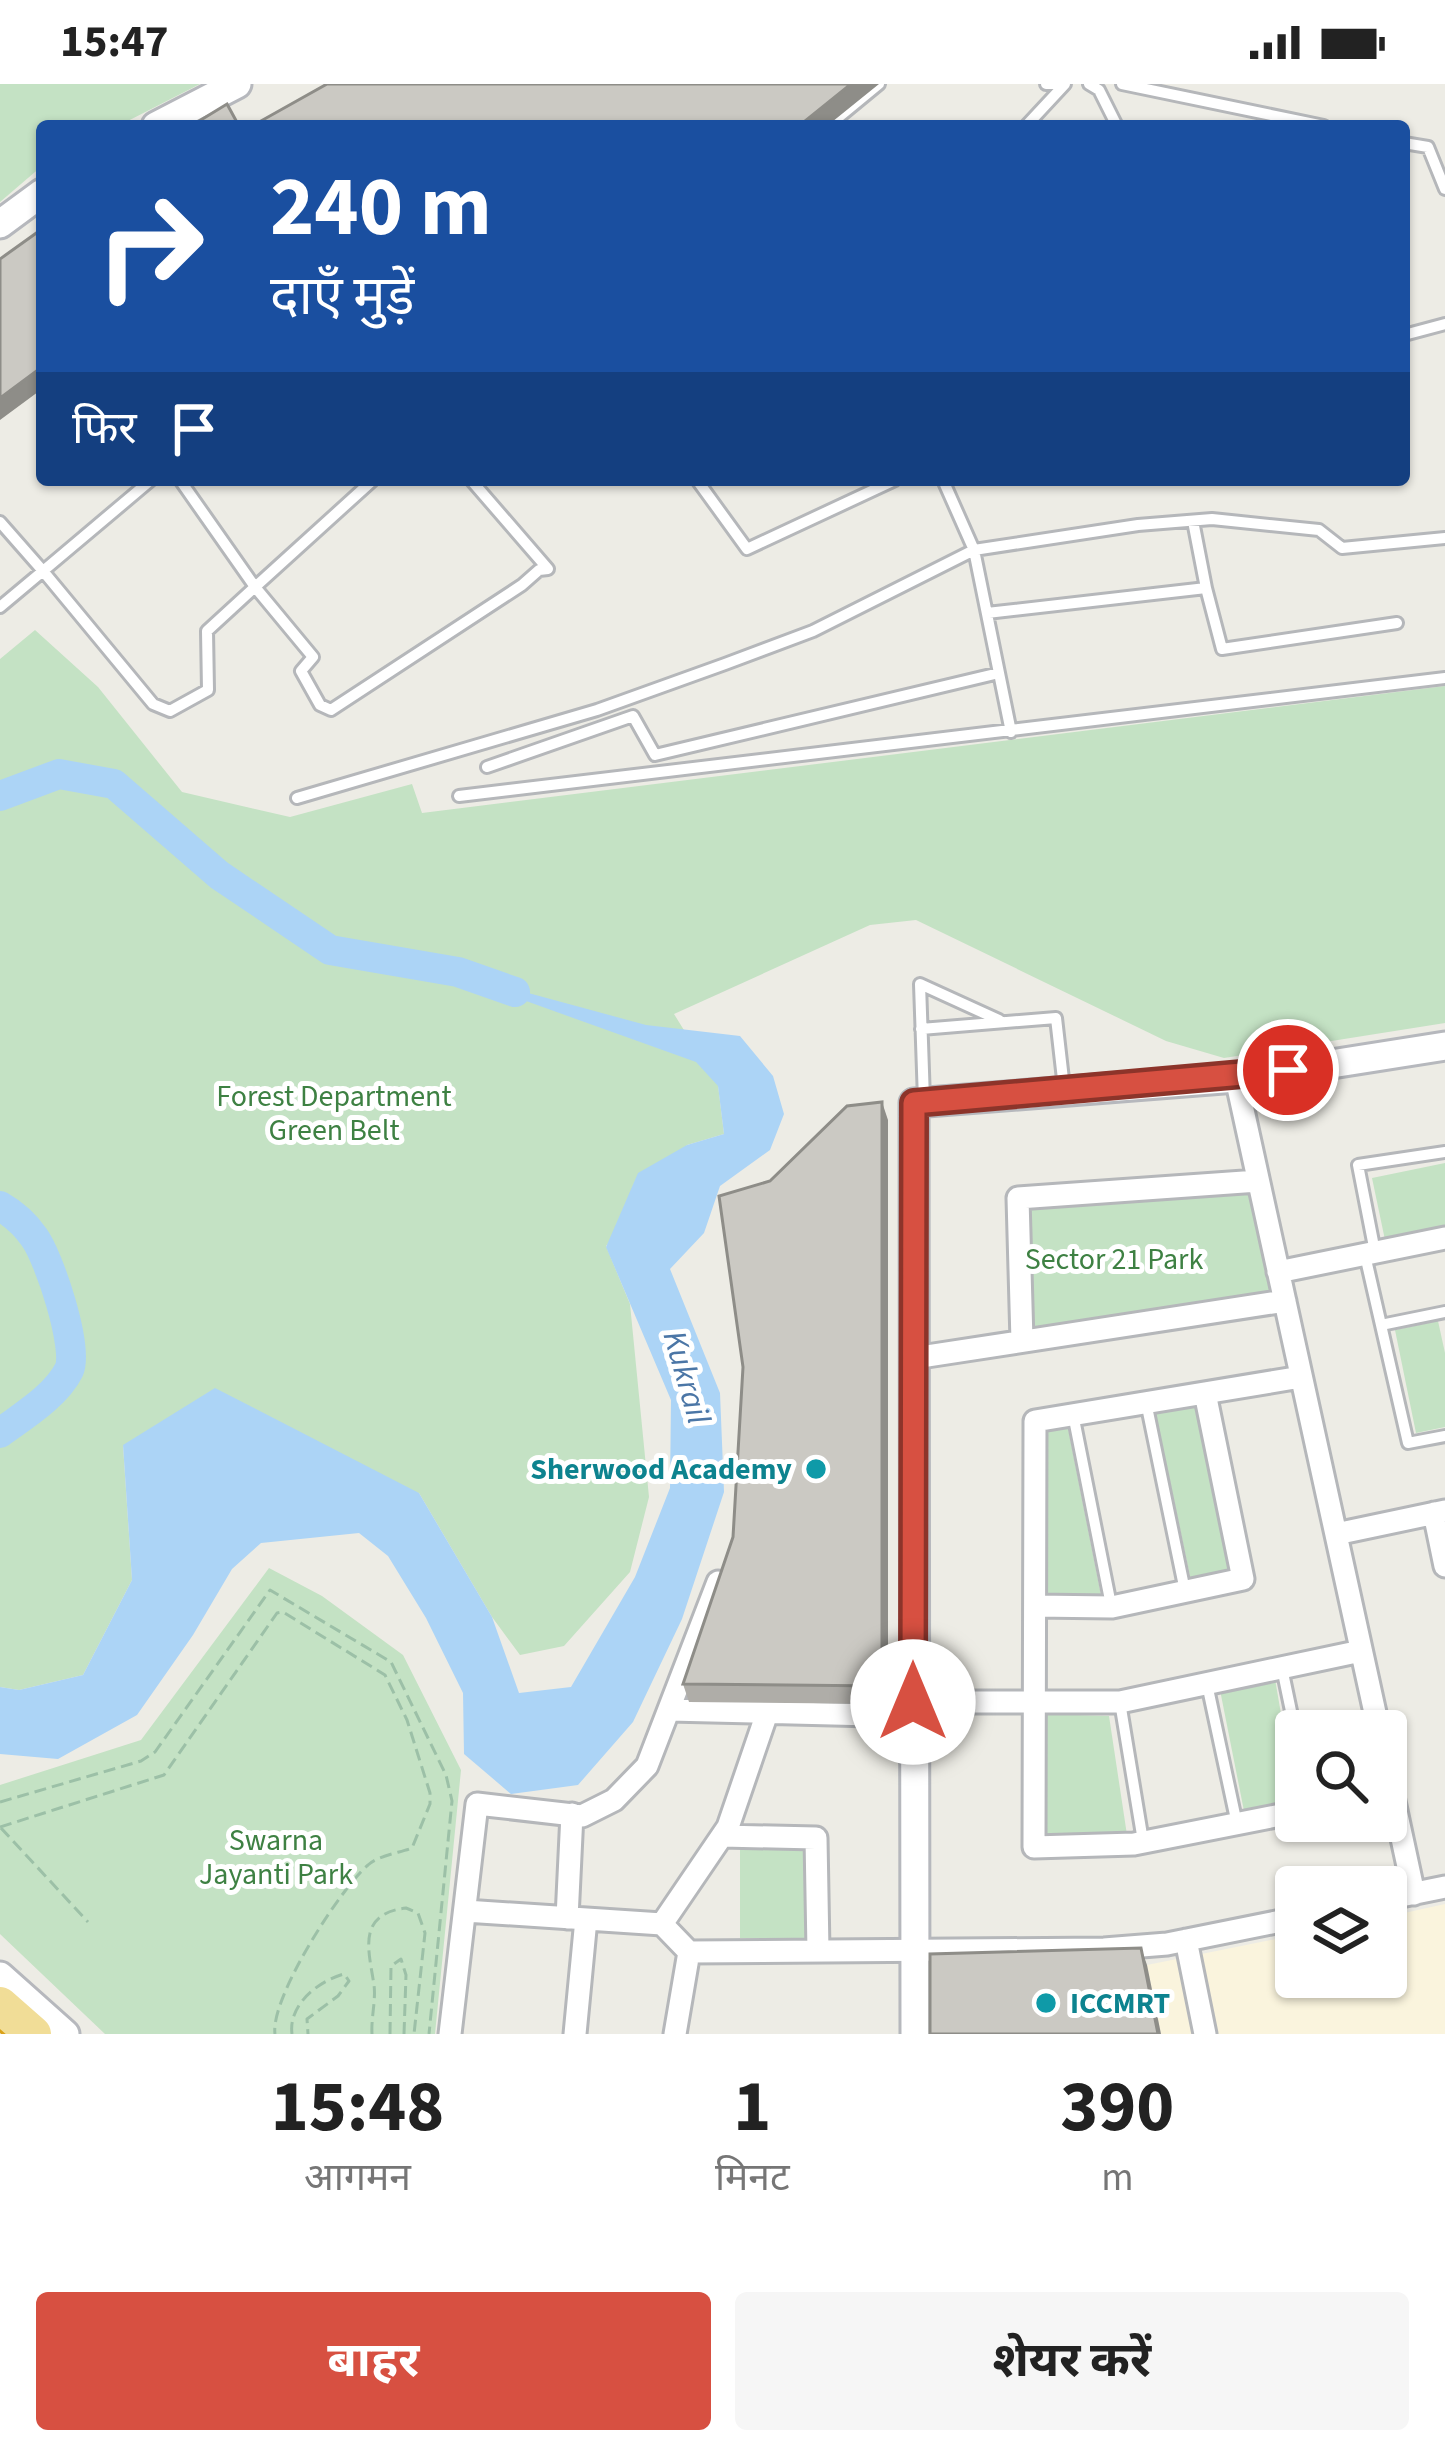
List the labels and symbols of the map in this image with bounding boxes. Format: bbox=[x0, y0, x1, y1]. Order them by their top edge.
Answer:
pin bbox=[1237, 1019, 1339, 1121]
park label: Forest Department Green Belt bbox=[216, 1075, 452, 1152]
park label: Sector 21 Park bbox=[1025, 1238, 1203, 1281]
water label: Kukrail bbox=[651, 1325, 723, 1431]
place label: Sherwood Academy bbox=[530, 1448, 792, 1491]
marker: Sherwood Academy bbox=[803, 1456, 829, 1482]
position arrow bbox=[850, 1639, 976, 1765]
park label: Swarna Jayanti Park bbox=[199, 1819, 353, 1896]
place label: ICCMRT bbox=[1070, 1982, 1170, 2025]
marker: ICCMRT bbox=[1033, 1990, 1059, 2016]

